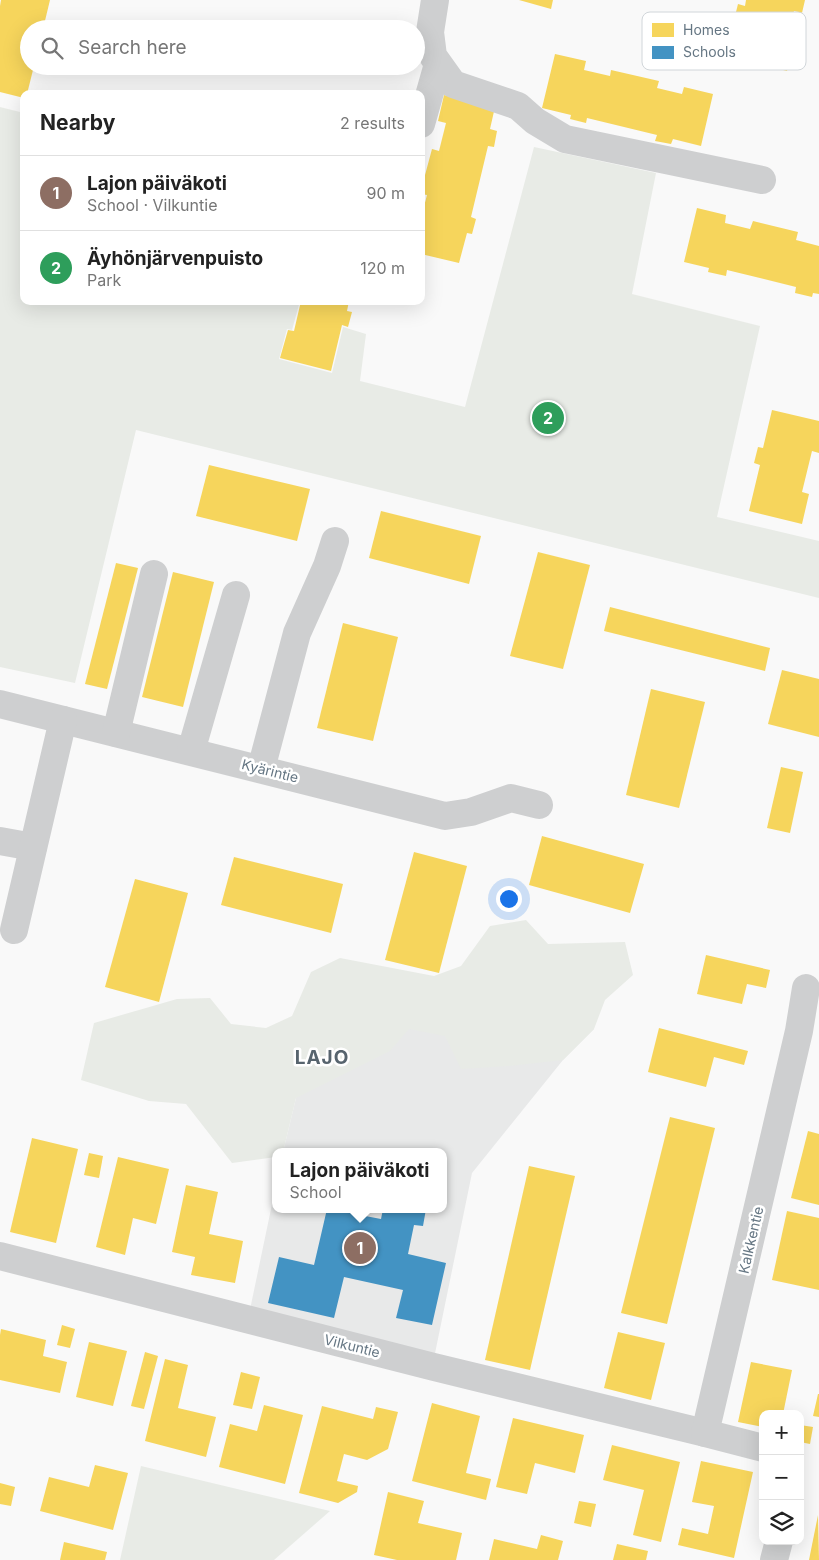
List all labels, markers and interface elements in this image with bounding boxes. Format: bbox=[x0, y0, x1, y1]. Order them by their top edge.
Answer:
legend bbox=[642, 12, 806, 70]
search box bbox=[20, 20, 425, 75]
text: Homes bbox=[683, 21, 730, 38]
icon: search bbox=[38, 34, 66, 62]
text: Search here bbox=[78, 36, 187, 59]
text: Schools bbox=[683, 43, 736, 60]
text: Nearby bbox=[40, 110, 115, 135]
text: 2 results bbox=[340, 113, 405, 133]
text: Lajon päiväkoti bbox=[87, 172, 227, 195]
text: 1 bbox=[53, 183, 59, 203]
text: 90 m bbox=[366, 183, 405, 203]
text: School · Vilkuntie bbox=[87, 195, 217, 215]
text: Äyhönjärvenpuisto bbox=[87, 247, 263, 270]
text: 2 bbox=[51, 258, 61, 278]
text: 120 m bbox=[360, 258, 405, 278]
text: Park bbox=[87, 270, 121, 290]
pin: 2 bbox=[532, 399, 564, 437]
street label: Kyärintie bbox=[240, 755, 300, 786]
your location bbox=[496, 886, 522, 912]
district label: LAJO bbox=[295, 1046, 349, 1069]
popup bbox=[272, 1148, 447, 1213]
text: Lajon päiväkoti bbox=[290, 1159, 429, 1182]
text: School bbox=[290, 1182, 342, 1202]
street label: Kalkkentie bbox=[735, 1205, 766, 1275]
pin: 1 bbox=[344, 1229, 376, 1267]
street label: Vilkuntie bbox=[323, 1330, 382, 1361]
map controls bbox=[759, 1410, 804, 1545]
button: + bbox=[759, 1410, 804, 1455]
button: − bbox=[759, 1455, 804, 1500]
button: layers bbox=[759, 1500, 804, 1545]

